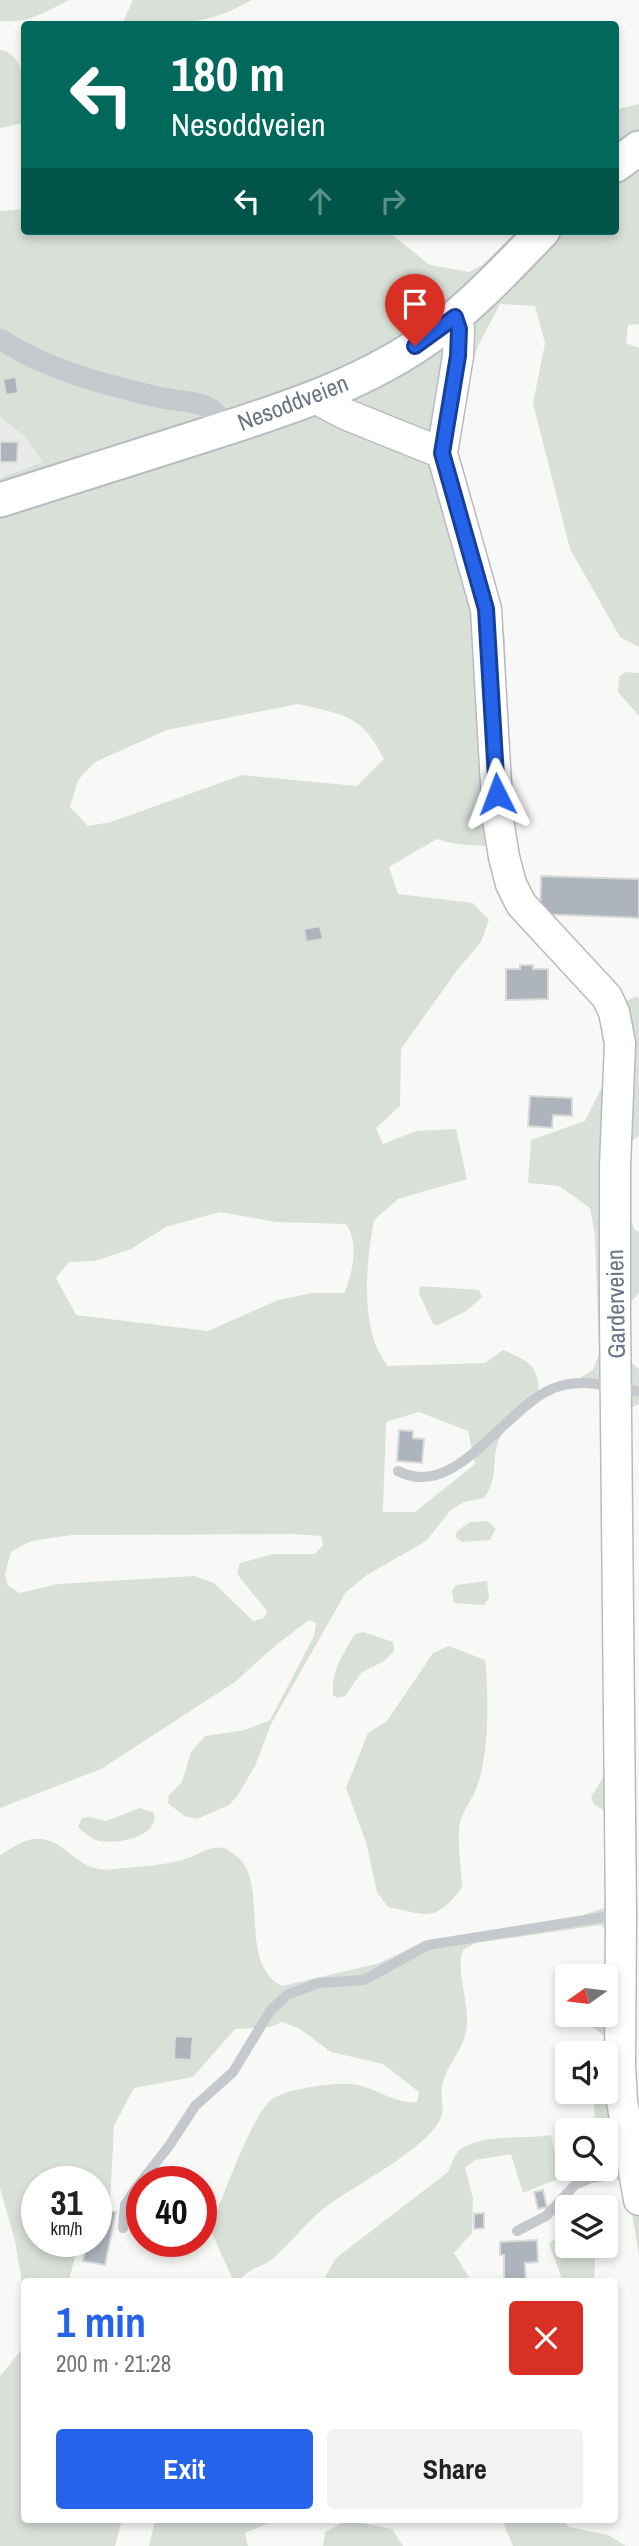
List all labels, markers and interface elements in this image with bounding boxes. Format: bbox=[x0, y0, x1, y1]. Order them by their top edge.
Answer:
text: 180 m bbox=[171, 40, 285, 106]
icon: left bbox=[56, 49, 147, 140]
text: Nesoddveien bbox=[171, 103, 326, 146]
icon: left bbox=[228, 182, 266, 220]
icon: ahead bbox=[301, 182, 339, 220]
icon: right bbox=[374, 182, 412, 220]
pin bbox=[385, 274, 445, 346]
icon: arrive bbox=[396, 285, 434, 323]
street label: Nesoddveien bbox=[233, 366, 353, 438]
position arrow bbox=[460, 757, 534, 831]
street label: Garderveien bbox=[598, 1249, 632, 1359]
north arrow bbox=[555, 1964, 618, 2026]
map controls bbox=[555, 1964, 618, 2258]
button: sound bbox=[555, 2041, 618, 2104]
button: search bbox=[555, 2118, 618, 2181]
speed limit sign: 40 bbox=[126, 2166, 217, 2257]
text: 31 bbox=[51, 2179, 82, 2226]
button: layers bbox=[555, 2195, 618, 2258]
text: km/h bbox=[51, 2216, 83, 2241]
text: 1 min bbox=[56, 2294, 146, 2350]
button: close bbox=[509, 2301, 583, 2375]
text: 200 m · 21:28 bbox=[56, 2348, 171, 2379]
button: Exit bbox=[56, 2429, 313, 2509]
button: Share bbox=[327, 2429, 583, 2509]

